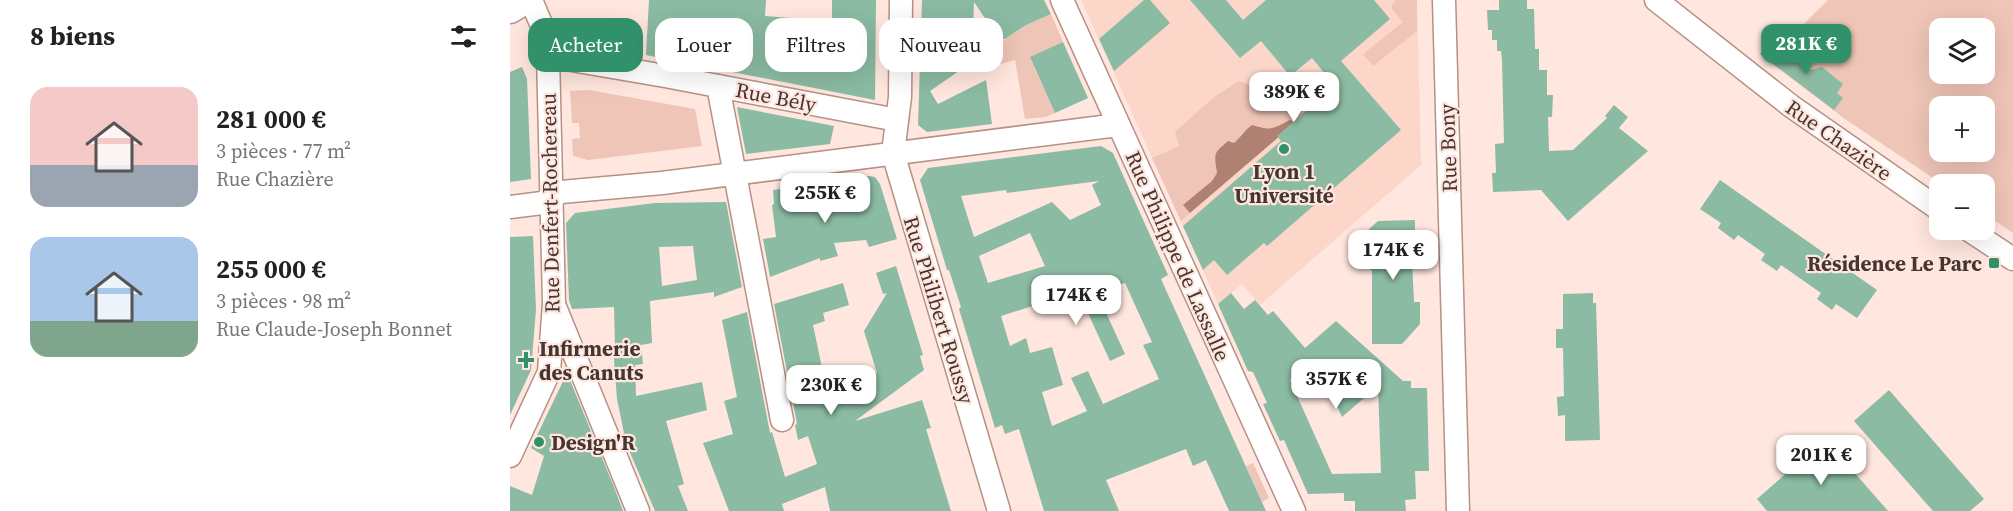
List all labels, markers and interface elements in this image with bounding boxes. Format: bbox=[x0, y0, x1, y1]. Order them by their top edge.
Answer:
text: 8 biens bbox=[30, 18, 115, 54]
chip: Acheter bbox=[528, 18, 643, 72]
chip: Louer bbox=[655, 18, 753, 72]
chip: Filtres bbox=[765, 18, 867, 72]
chip: Nouveau bbox=[879, 18, 1003, 72]
map controls bbox=[1929, 18, 1995, 240]
button: layers bbox=[1929, 18, 1995, 84]
icon: filters bbox=[447, 20, 480, 53]
pin: 281K € bbox=[1757, 24, 1855, 75]
text: 281K € bbox=[1775, 29, 1837, 57]
pin: 389K € bbox=[1245, 72, 1343, 123]
street label: Rue Bély bbox=[733, 75, 819, 119]
text: 389K € bbox=[1263, 77, 1325, 105]
street label: Rue Denfert-Rochereau bbox=[534, 93, 566, 313]
street label: Rue Chazière bbox=[1780, 93, 1898, 187]
button: + bbox=[1929, 96, 1995, 162]
text: 281 000 € bbox=[216, 101, 326, 137]
street label: Rue Bony bbox=[1432, 103, 1464, 193]
icon: home bbox=[78, 111, 150, 183]
text: 3 pièces · 77 m² bbox=[216, 137, 351, 165]
marker: Lyon 1 Université bbox=[1277, 142, 1291, 156]
street label: Rue Philippe de Lassalle bbox=[1119, 146, 1237, 366]
place label: Lyon 1 Université bbox=[1234, 157, 1334, 210]
text: Rue Chazière bbox=[216, 165, 334, 193]
pin: 255K € bbox=[776, 173, 874, 224]
button: − bbox=[1929, 174, 1995, 240]
text: 255K € bbox=[794, 178, 856, 206]
street label: Rue Philibert Roussy bbox=[897, 213, 981, 408]
pin: 174K € bbox=[1344, 230, 1442, 281]
text: 174K € bbox=[1362, 235, 1424, 263]
place label: Résidence Le Parc bbox=[1807, 249, 1982, 278]
text: 255 000 € bbox=[216, 251, 326, 287]
marker: Résidence Le Parc bbox=[1987, 256, 2001, 270]
icon: home bbox=[78, 261, 150, 333]
pin: 174K € bbox=[1027, 275, 1125, 326]
text: 174K € bbox=[1045, 280, 1107, 308]
text: 3 pièces · 98 m² bbox=[216, 287, 351, 315]
text: Rue Claude-Joseph Bonnet bbox=[216, 315, 452, 343]
place label: Infirmerie des Canuts bbox=[539, 334, 644, 387]
marker: Infirmerie des Canuts bbox=[517, 351, 535, 369]
pin: 357K € bbox=[1287, 359, 1385, 410]
text: 357K € bbox=[1305, 364, 1367, 392]
pin: 230K € bbox=[782, 365, 880, 416]
text: 230K € bbox=[800, 370, 862, 398]
place label: Design'R bbox=[551, 428, 636, 457]
marker: Design'R bbox=[532, 435, 546, 449]
pin: 201K € bbox=[1772, 435, 1870, 486]
text: 201K € bbox=[1790, 440, 1852, 468]

